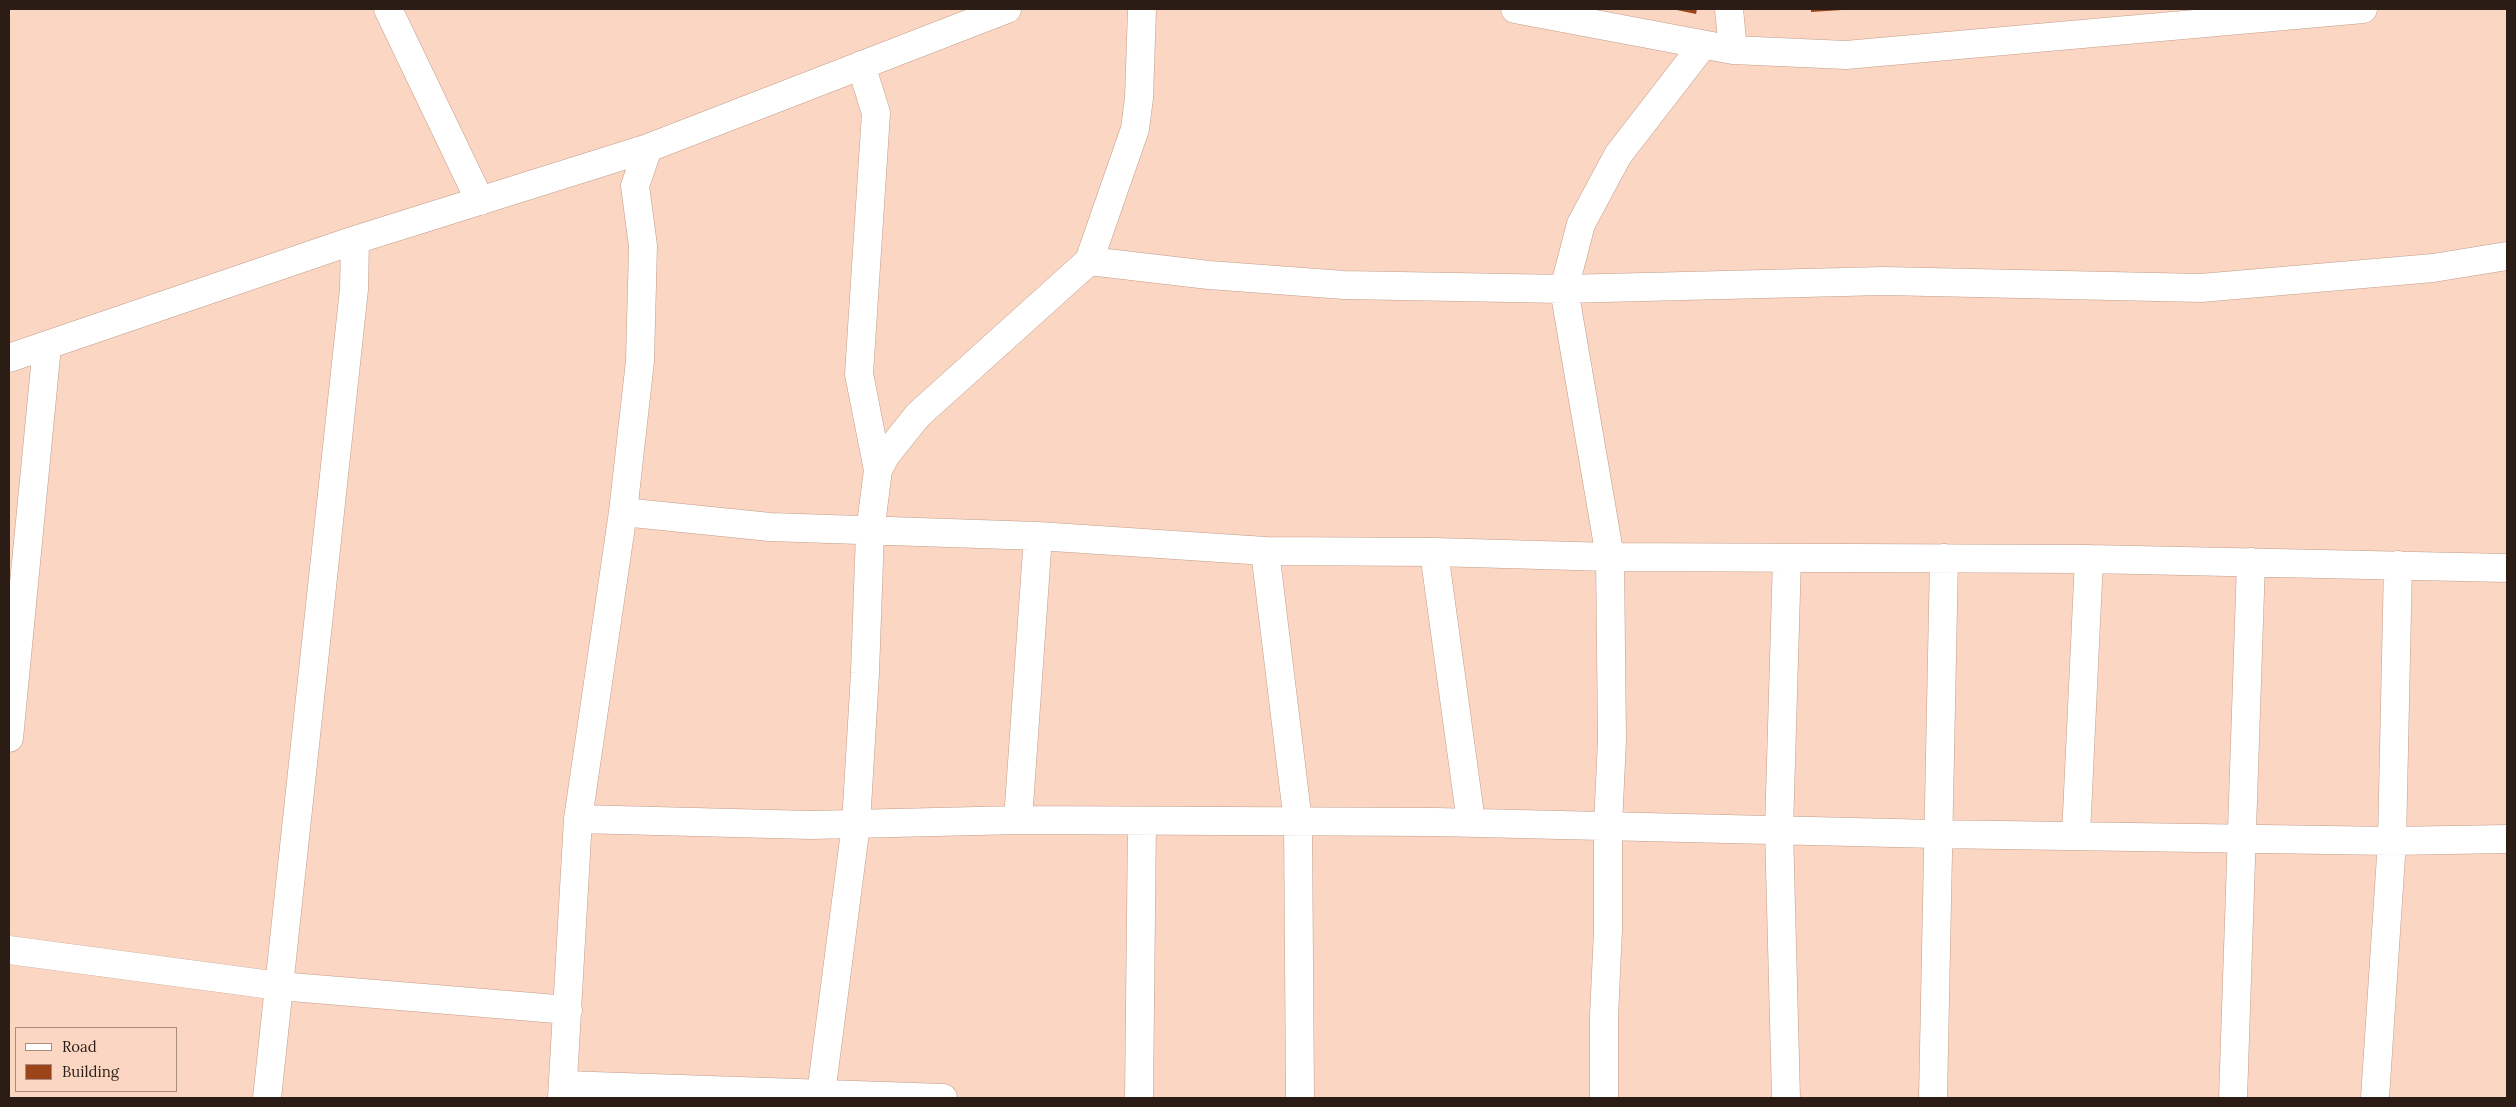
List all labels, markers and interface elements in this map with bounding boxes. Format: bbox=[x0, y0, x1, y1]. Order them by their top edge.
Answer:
legend bbox=[15, 1027, 178, 1092]
text: Road bbox=[62, 1037, 97, 1056]
text: Building bbox=[62, 1062, 119, 1081]

